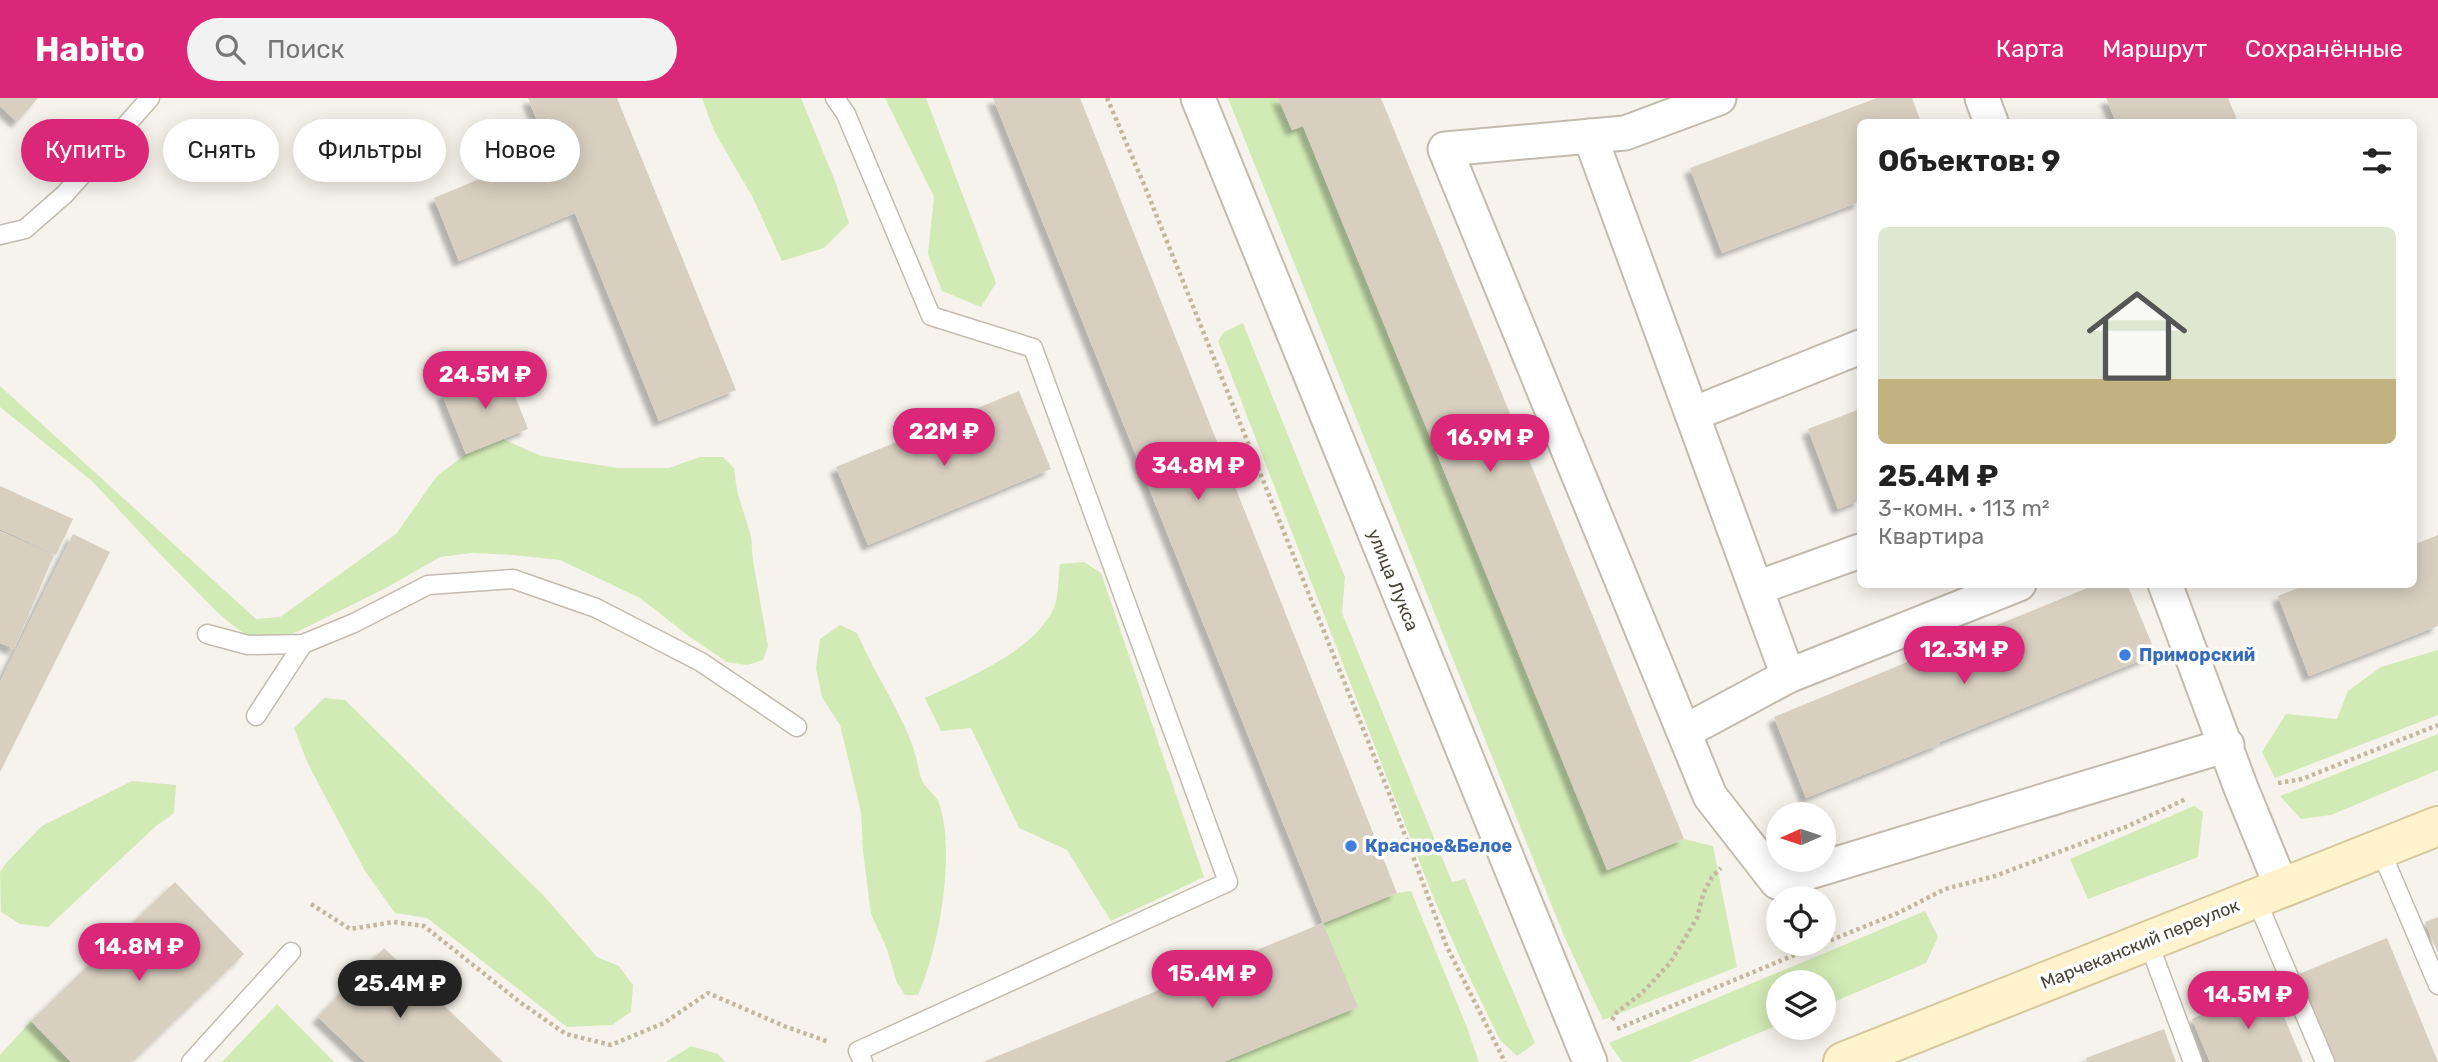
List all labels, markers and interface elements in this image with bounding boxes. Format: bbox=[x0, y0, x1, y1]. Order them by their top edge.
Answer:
search box bbox=[187, 18, 677, 81]
text: Habito bbox=[35, 30, 145, 69]
icon: search bbox=[211, 30, 249, 68]
text: Поиск bbox=[267, 34, 345, 65]
text: Карта bbox=[1996, 35, 2064, 63]
text: Маршрут bbox=[2102, 35, 2207, 63]
text: Сохранённые bbox=[2245, 35, 2403, 63]
chip: Купить bbox=[21, 119, 149, 182]
chip: Снять bbox=[163, 119, 279, 182]
chip: Фильтры bbox=[293, 119, 446, 182]
chip: Новое bbox=[460, 119, 580, 182]
icon: filters bbox=[2358, 142, 2396, 180]
text: Объектов: 9 bbox=[1878, 143, 2061, 179]
icon: home bbox=[2074, 273, 2200, 399]
pin: 24.5M ₽ bbox=[420, 352, 550, 411]
text: 24.5M ₽ bbox=[439, 360, 531, 388]
pin: 22M ₽ bbox=[895, 408, 993, 468]
pin: 16.9M ₽ bbox=[1425, 414, 1555, 474]
text: 22M ₽ bbox=[909, 417, 979, 445]
text: 16.9M ₽ bbox=[1446, 423, 1534, 451]
pin: 34.8M ₽ bbox=[1133, 442, 1263, 502]
text: 34.8M ₽ bbox=[1151, 451, 1245, 479]
text: 25.4M ₽ bbox=[1878, 458, 1998, 494]
text: 3-комн. · 113 m² bbox=[1878, 494, 2050, 522]
text: Квартира bbox=[1878, 522, 1984, 550]
street label: улица Лукса bbox=[1363, 526, 1423, 634]
pin: 12.3M ₽ bbox=[1899, 626, 2029, 686]
text: 12.3M ₽ bbox=[1920, 635, 2008, 663]
place label: Приморский bbox=[2139, 644, 2255, 666]
marker: Приморский bbox=[2117, 647, 2133, 663]
north arrow bbox=[1766, 802, 1836, 872]
map controls bbox=[1766, 802, 1836, 1040]
place label: Красное&Белое bbox=[1365, 835, 1512, 857]
marker: Красное&Белое bbox=[1343, 838, 1359, 854]
button: locate bbox=[1766, 886, 1836, 956]
street label: Марчеканский переулок bbox=[2037, 894, 2243, 994]
pin: 14.8M ₽ bbox=[74, 924, 204, 983]
text: 14.8M ₽ bbox=[94, 932, 184, 960]
pin: 15.4M ₽ bbox=[1147, 950, 1277, 1010]
text: 15.4M ₽ bbox=[1168, 959, 1256, 987]
pin: 25.4M ₽ bbox=[335, 960, 465, 1020]
text: 25.4M ₽ bbox=[354, 969, 446, 997]
button: layers bbox=[1766, 970, 1836, 1040]
pin: 14.5M ₽ bbox=[2183, 972, 2313, 1031]
text: 14.5M ₽ bbox=[2204, 980, 2292, 1008]

